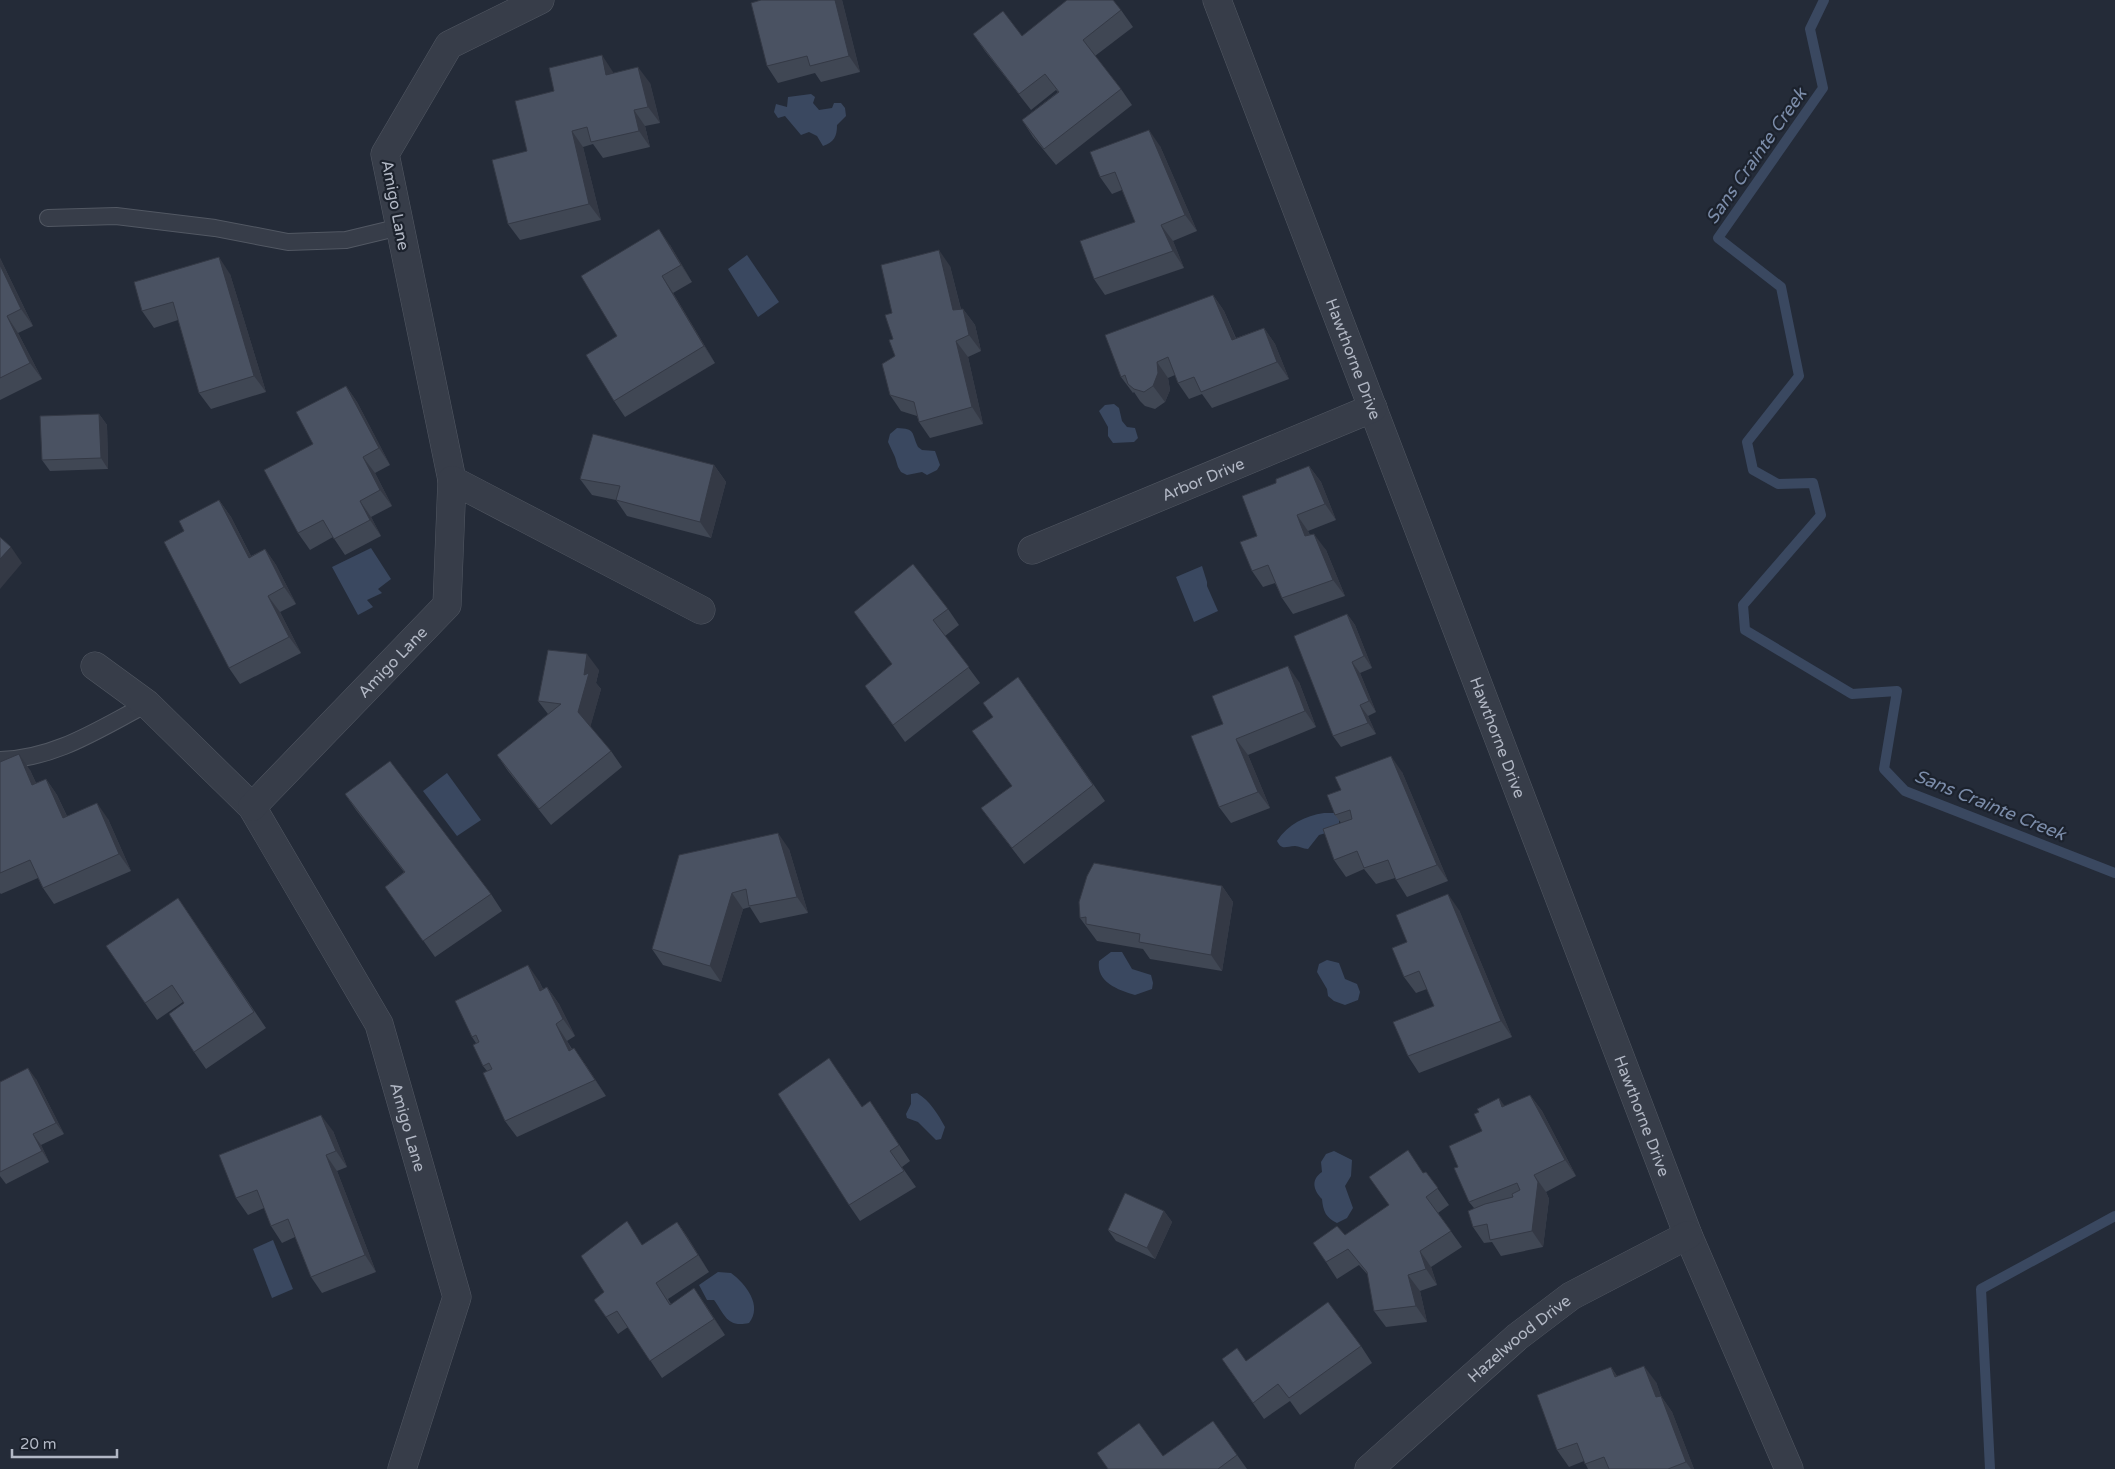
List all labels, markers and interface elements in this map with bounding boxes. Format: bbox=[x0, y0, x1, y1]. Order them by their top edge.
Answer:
water label: Sans Crainte Creek bbox=[1701, 83, 1812, 228]
street label: Amigo Lane bbox=[376, 158, 414, 252]
street label: Hawthorne Drive bbox=[1321, 296, 1385, 423]
street label: Arbor Drive bbox=[1159, 454, 1247, 506]
street label: Amigo Lane bbox=[354, 622, 432, 702]
street label: Hawthorne Drive bbox=[1465, 674, 1529, 801]
water label: Sans Crainte Creek bbox=[1911, 765, 2070, 846]
street label: Hawthorne Drive bbox=[1609, 1053, 1674, 1179]
street label: Amigo Lane bbox=[385, 1080, 430, 1174]
street label: Hazelwood Drive bbox=[1464, 1291, 1575, 1387]
scale bar bbox=[12, 1426, 118, 1458]
text: 20 m bbox=[20, 1435, 57, 1453]

